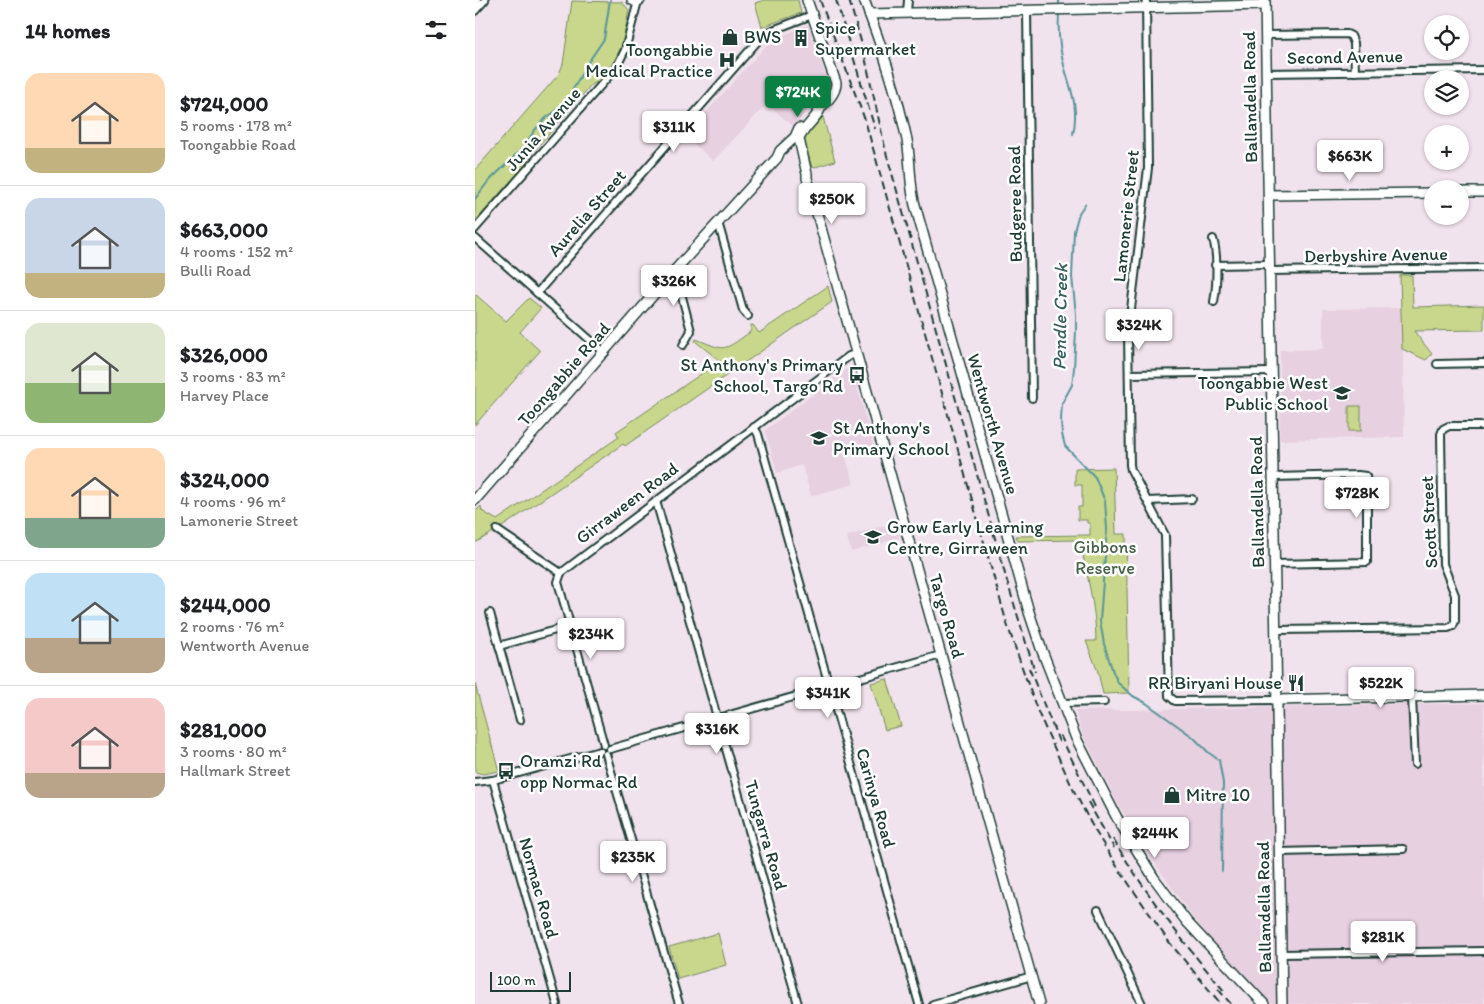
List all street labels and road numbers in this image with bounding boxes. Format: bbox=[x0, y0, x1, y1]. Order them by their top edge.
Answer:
street label: Ballandella Road bbox=[1238, 31, 1262, 163]
street label: Second Avenue bbox=[1287, 45, 1403, 69]
street label: Junia Avenue bbox=[501, 83, 585, 175]
street label: Budgeree Road bbox=[1003, 145, 1027, 263]
street label: Lamonerie Street bbox=[1108, 148, 1144, 283]
street label: Aurelia Street bbox=[543, 165, 631, 261]
street label: Derbyshire Avenue bbox=[1304, 243, 1448, 267]
street label: Toongabbie Road bbox=[513, 317, 615, 431]
street label: Wentworth Avenue bbox=[962, 351, 1024, 497]
street label: Ballandella Road bbox=[1245, 436, 1269, 568]
street label: Girraween Road bbox=[571, 457, 683, 549]
street label: Scott Street bbox=[1416, 475, 1442, 569]
street label: Targo Road bbox=[924, 571, 970, 661]
street label: Carinya Road bbox=[851, 745, 901, 851]
street label: Tungarra Road bbox=[740, 778, 792, 893]
street label: Normac Road bbox=[514, 835, 564, 941]
street label: Ballandella Road bbox=[1252, 841, 1276, 973]

